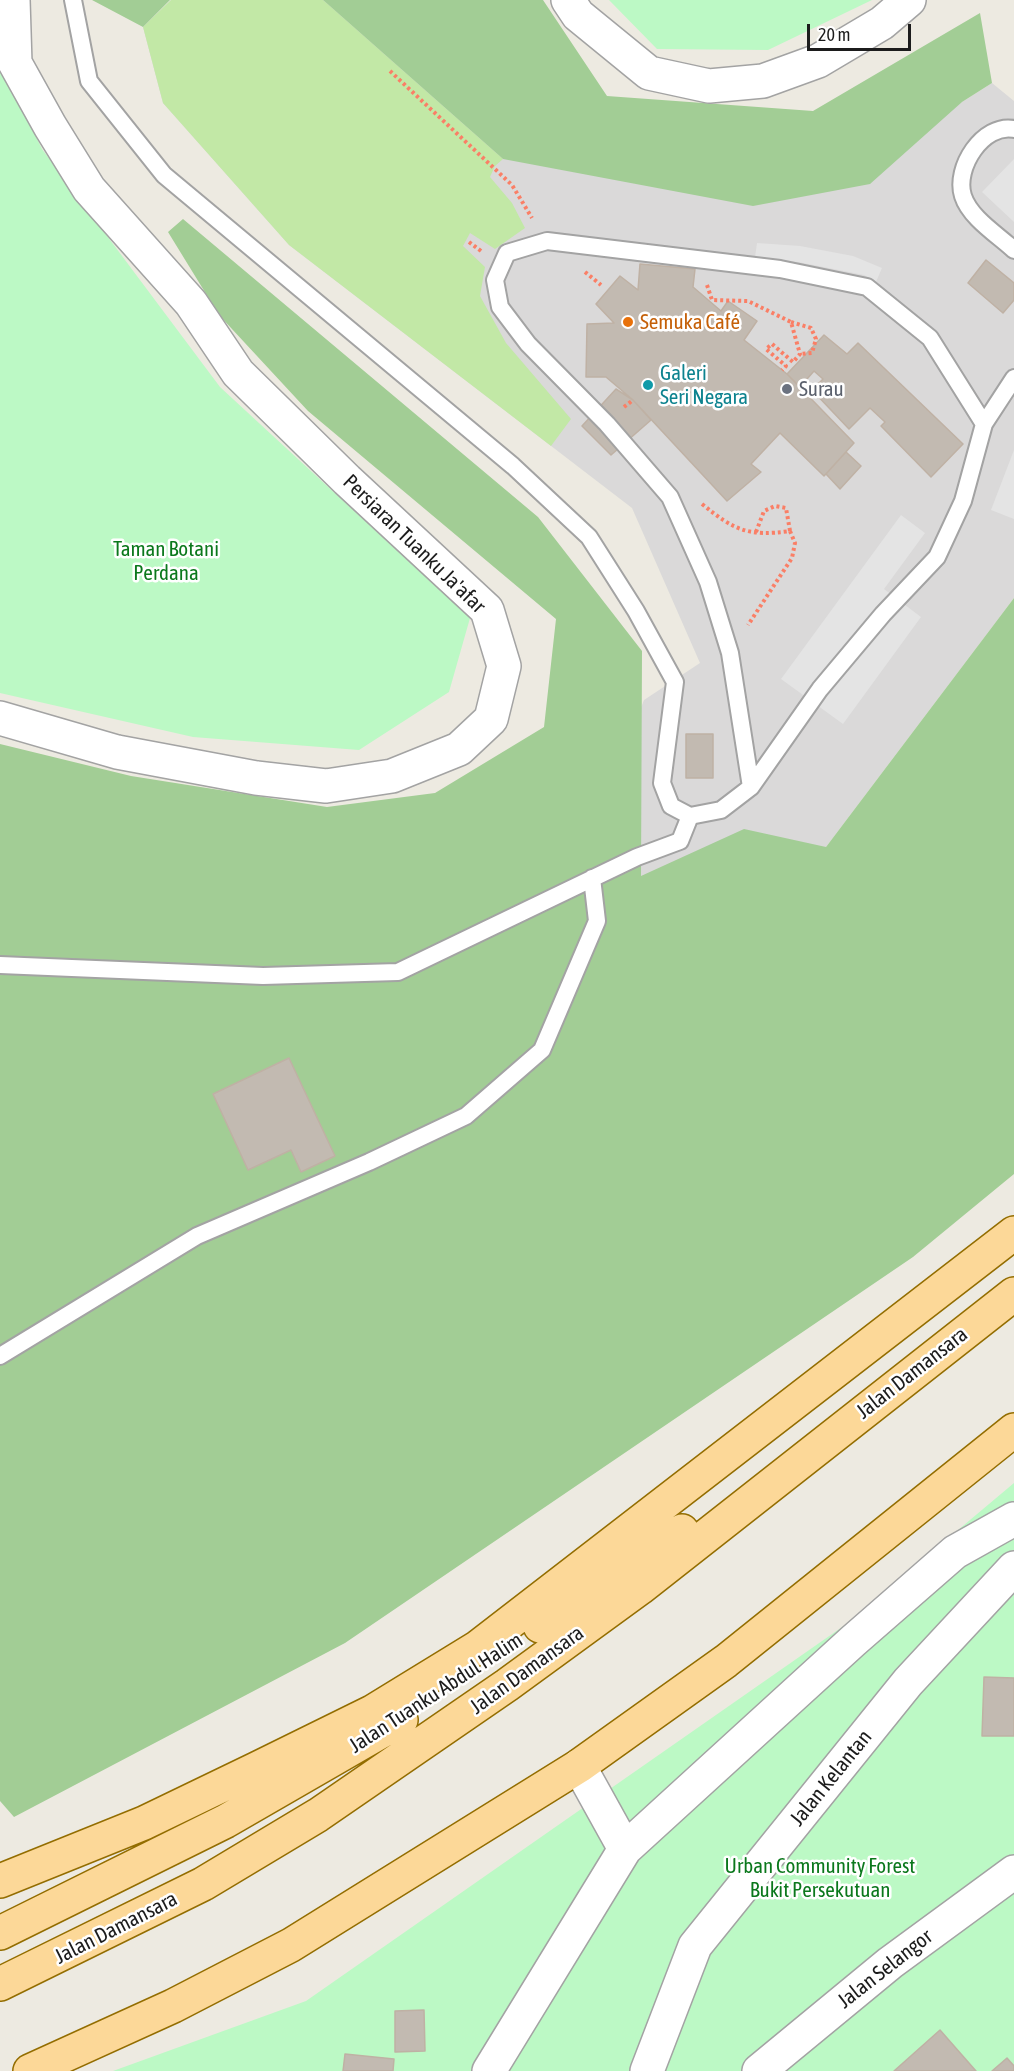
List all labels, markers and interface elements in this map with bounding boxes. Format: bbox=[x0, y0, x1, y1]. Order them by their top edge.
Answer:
scale bar bbox=[810, 12, 914, 50]
text: 20 m bbox=[818, 24, 850, 45]
place label: Semuka Café bbox=[640, 309, 740, 335]
marker: Semuka Café bbox=[621, 315, 635, 329]
place label: Galeri Seri Negara bbox=[660, 360, 748, 410]
place label: Surau bbox=[799, 376, 844, 402]
marker: Galeri Seri Negara bbox=[641, 378, 655, 392]
marker: Surau bbox=[780, 382, 794, 396]
street label: Persiaran Tuanku Ja'afar bbox=[337, 470, 491, 618]
park label: Taman Botani Perdana bbox=[113, 536, 219, 586]
street label: Jalan Damansara bbox=[851, 1322, 973, 1424]
street label: Jalan Damansara bbox=[465, 1620, 589, 1720]
street label: Jalan Tuanku Abdul Halim bbox=[345, 1628, 527, 1758]
street label: Jalan Kelantan bbox=[785, 1725, 877, 1831]
park label: Urban Community Forest Bukit Persekutuan bbox=[725, 1853, 915, 1903]
street label: Jalan Damansara bbox=[50, 1886, 182, 1970]
street label: Jalan Selangor bbox=[833, 1924, 937, 2014]

